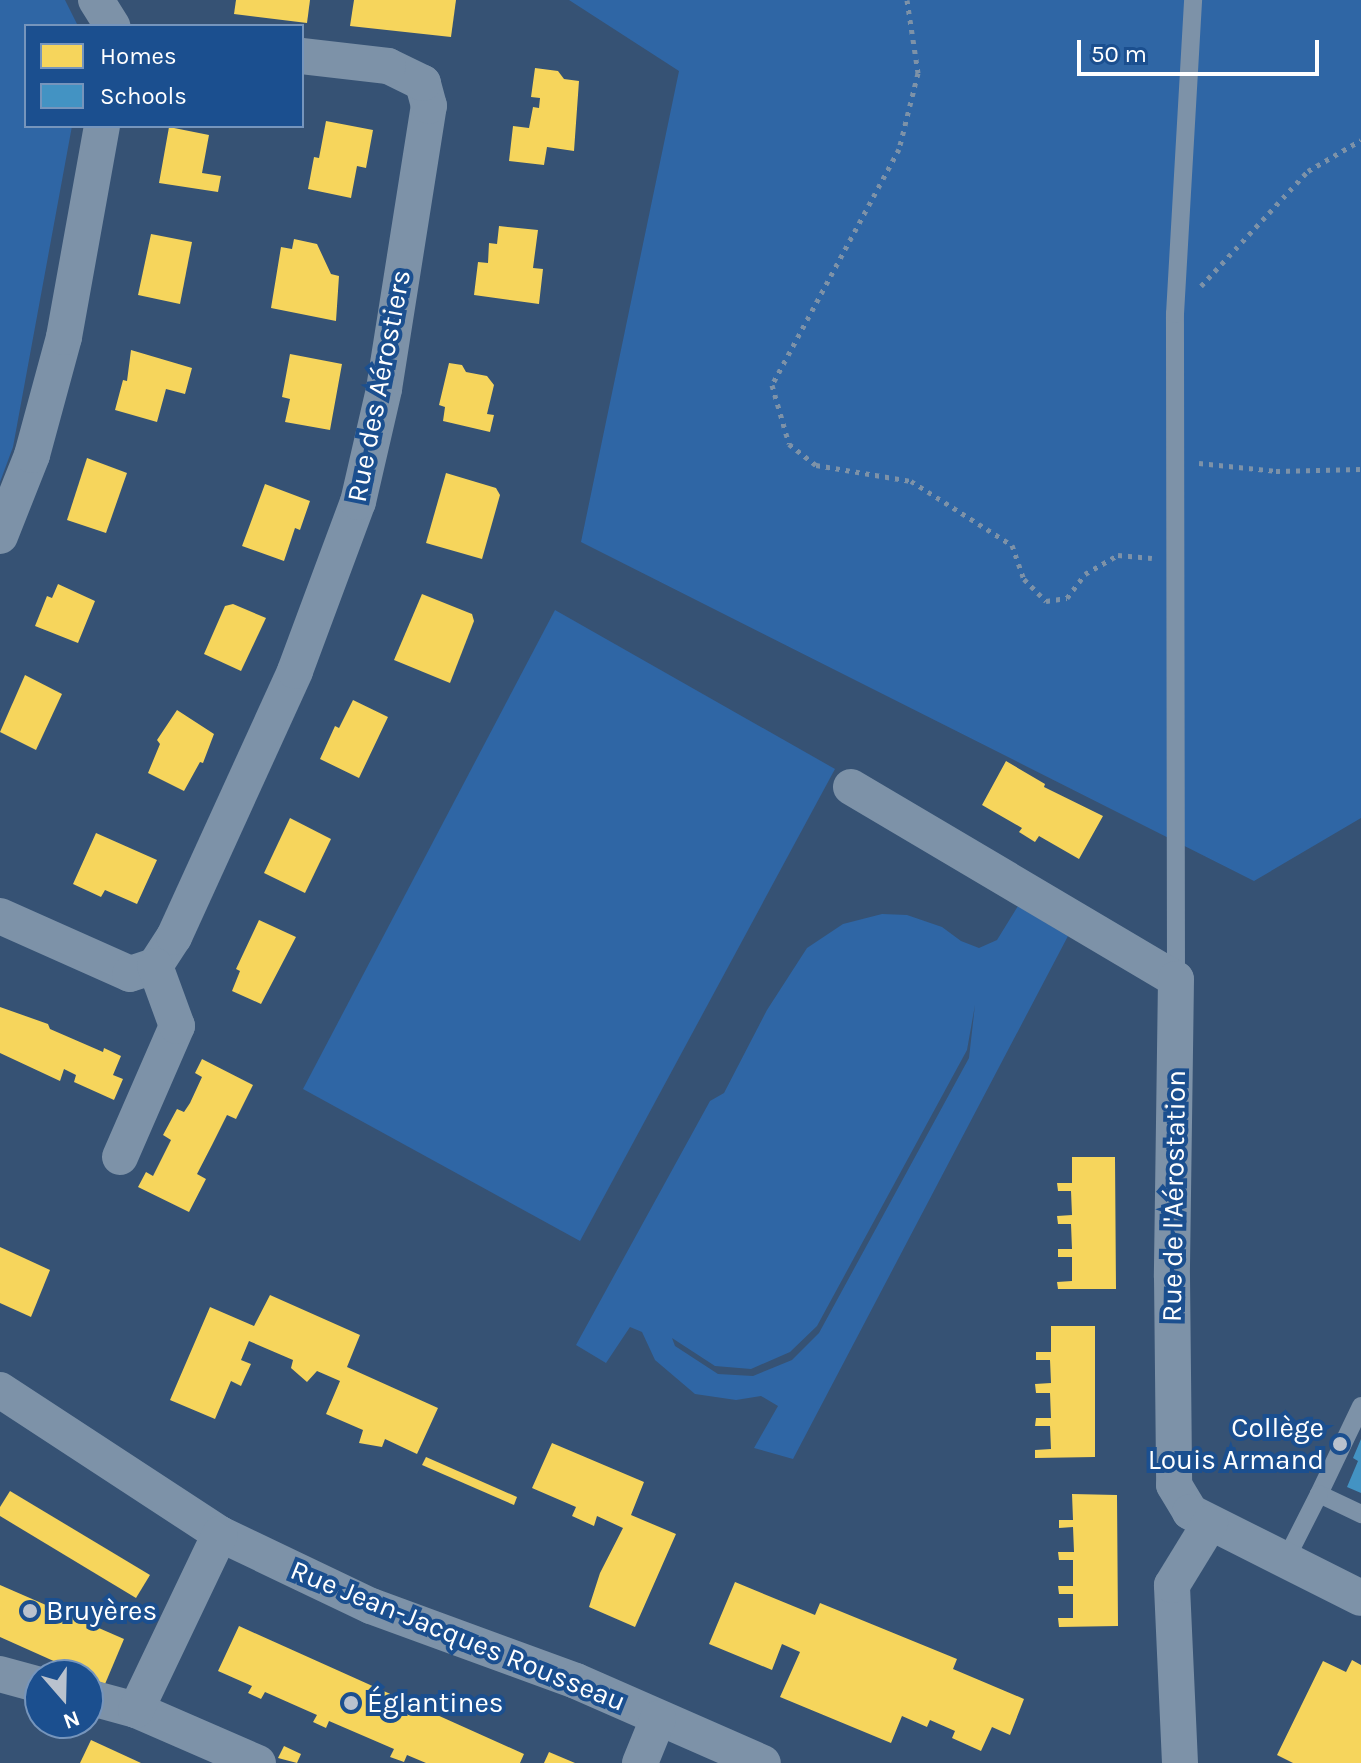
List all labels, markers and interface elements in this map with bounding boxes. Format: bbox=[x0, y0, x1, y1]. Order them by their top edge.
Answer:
legend bbox=[24, 24, 304, 128]
scale bar bbox=[1081, 24, 1323, 74]
text: 50 m bbox=[1091, 40, 1147, 68]
text: Homes bbox=[100, 42, 177, 70]
text: Schools bbox=[100, 82, 187, 110]
street label: Rue des Aérostiers bbox=[340, 267, 418, 505]
street label: Rue de l'Aérostation bbox=[1155, 1070, 1193, 1322]
place label: Collège Louis Armand bbox=[1148, 1411, 1324, 1477]
marker: Collège Louis Armand bbox=[1331, 1435, 1349, 1453]
street label: Rue Jean-Jacques Rousseau bbox=[285, 1553, 631, 1719]
place label: Bruyères bbox=[46, 1594, 157, 1628]
marker: Bruyères bbox=[21, 1602, 39, 1620]
north arrow bbox=[24, 1659, 104, 1739]
place label: Églantines bbox=[367, 1686, 504, 1720]
marker: Églantines bbox=[342, 1694, 360, 1712]
text: N bbox=[60, 1705, 83, 1735]

